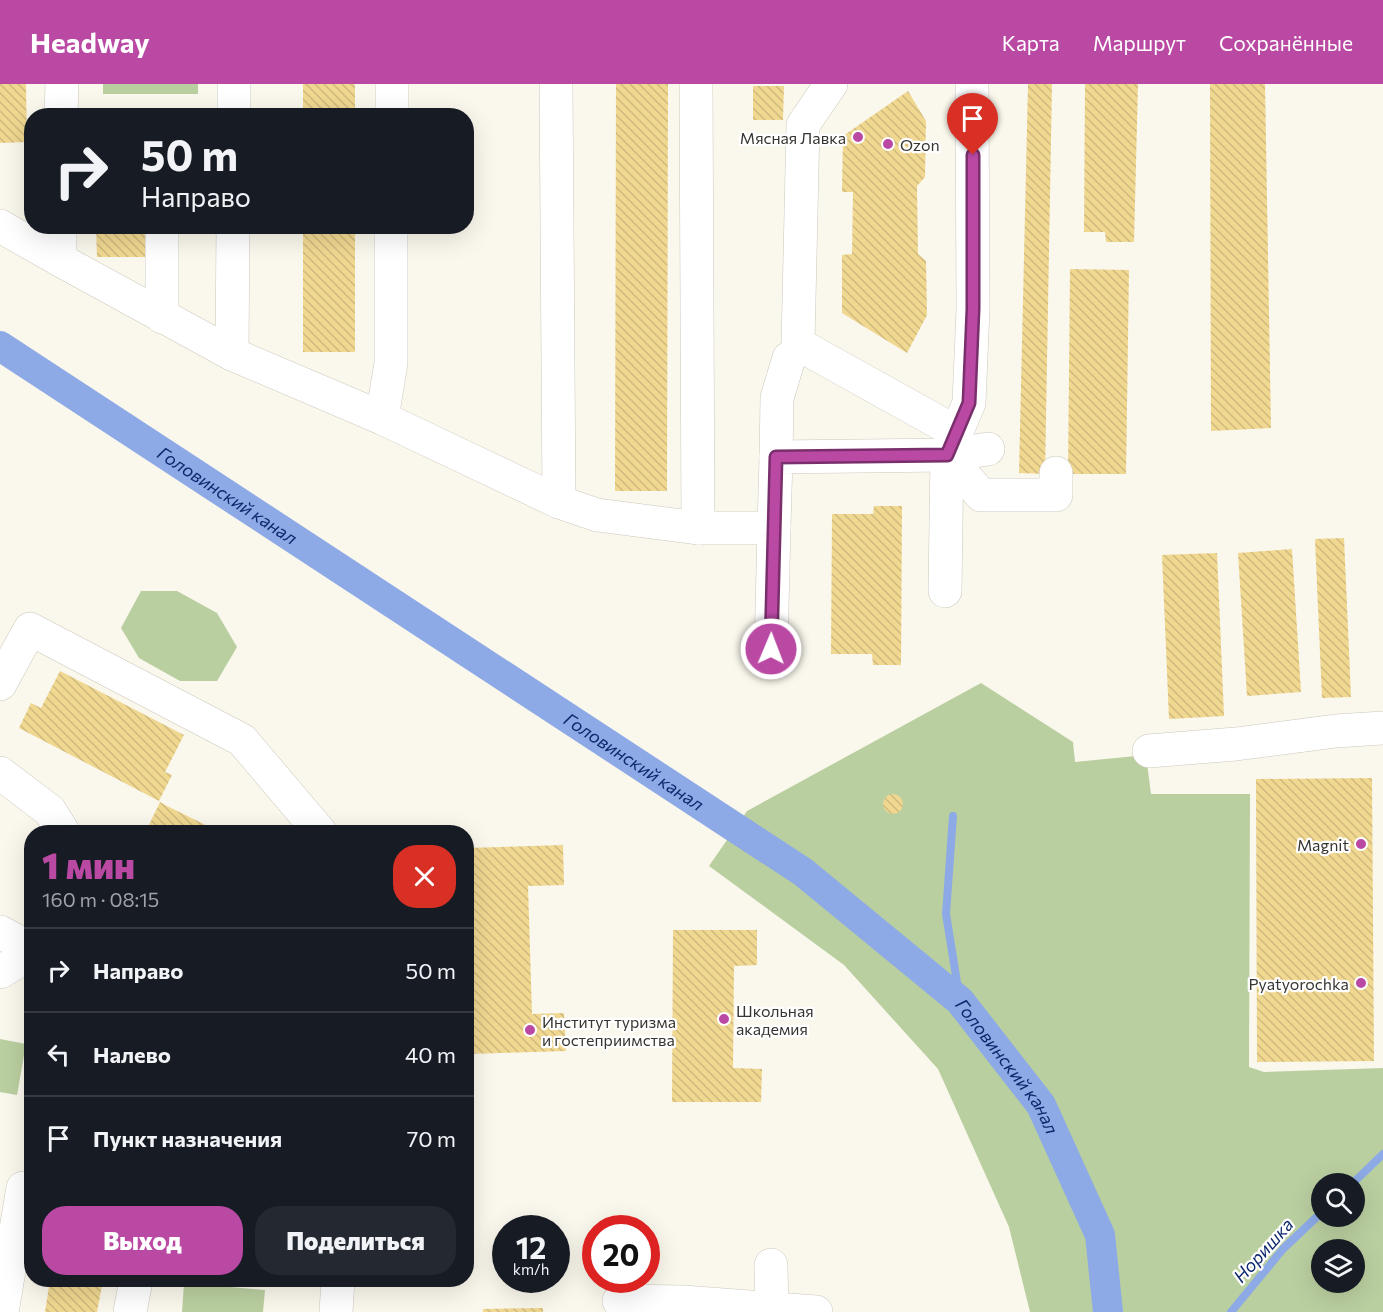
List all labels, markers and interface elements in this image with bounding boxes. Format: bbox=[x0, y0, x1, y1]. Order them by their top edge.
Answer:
text: Headway bbox=[30, 25, 150, 59]
text: Карта bbox=[1002, 30, 1060, 55]
text: Маршрут bbox=[1093, 30, 1186, 55]
text: Сохранённые bbox=[1219, 30, 1353, 55]
pin bbox=[947, 93, 998, 155]
icon: arrive bbox=[956, 102, 989, 135]
text: 50 m bbox=[141, 128, 238, 180]
place label: Мясная Лавка bbox=[740, 128, 846, 147]
marker: Мясная Лавка bbox=[851, 130, 865, 144]
icon: right bbox=[42, 132, 120, 210]
place label: Ozon bbox=[900, 135, 940, 154]
marker: Ozon bbox=[881, 137, 895, 151]
text: Направо bbox=[141, 180, 251, 213]
water label: Головинский канал bbox=[154, 441, 301, 549]
position arrow bbox=[739, 617, 803, 681]
water label: Головинский канал bbox=[560, 708, 708, 815]
place label: Magnit bbox=[1297, 835, 1349, 854]
marker: Magnit bbox=[1354, 837, 1368, 851]
text: 1 мин bbox=[42, 842, 135, 886]
button: close bbox=[393, 845, 456, 908]
text: 160 m · 08:15 bbox=[42, 887, 159, 911]
icon: right bbox=[42, 954, 75, 987]
text: Направо bbox=[93, 957, 183, 984]
text: 50 m bbox=[406, 957, 456, 984]
place label: Pyatyorochka bbox=[1249, 974, 1349, 993]
marker: Pyatyorochka bbox=[1354, 976, 1368, 990]
water label: Головинский канал bbox=[951, 994, 1064, 1137]
place label: Школьная академия bbox=[736, 1001, 814, 1038]
place label: Институт туризма и гостеприимства bbox=[542, 1012, 676, 1049]
marker: Школьная академия bbox=[717, 1012, 731, 1026]
marker: Институт туризма и гостеприимства bbox=[523, 1023, 537, 1037]
icon: left bbox=[42, 1038, 75, 1071]
text: Налево bbox=[93, 1041, 171, 1068]
text: 40 m bbox=[405, 1041, 456, 1068]
icon: arrive bbox=[42, 1122, 75, 1155]
text: Пункт назначения bbox=[93, 1125, 282, 1152]
text: 70 m bbox=[407, 1125, 456, 1152]
map controls bbox=[1311, 1173, 1365, 1293]
button: search bbox=[1311, 1173, 1365, 1227]
button: Выход bbox=[42, 1206, 243, 1275]
button: Поделиться bbox=[255, 1206, 456, 1275]
water label: Норишка bbox=[1228, 1213, 1298, 1287]
speed limit sign: 20 bbox=[582, 1215, 660, 1293]
text: 12 bbox=[516, 1228, 546, 1265]
button: layers bbox=[1311, 1239, 1365, 1293]
text: km/h bbox=[513, 1260, 549, 1278]

